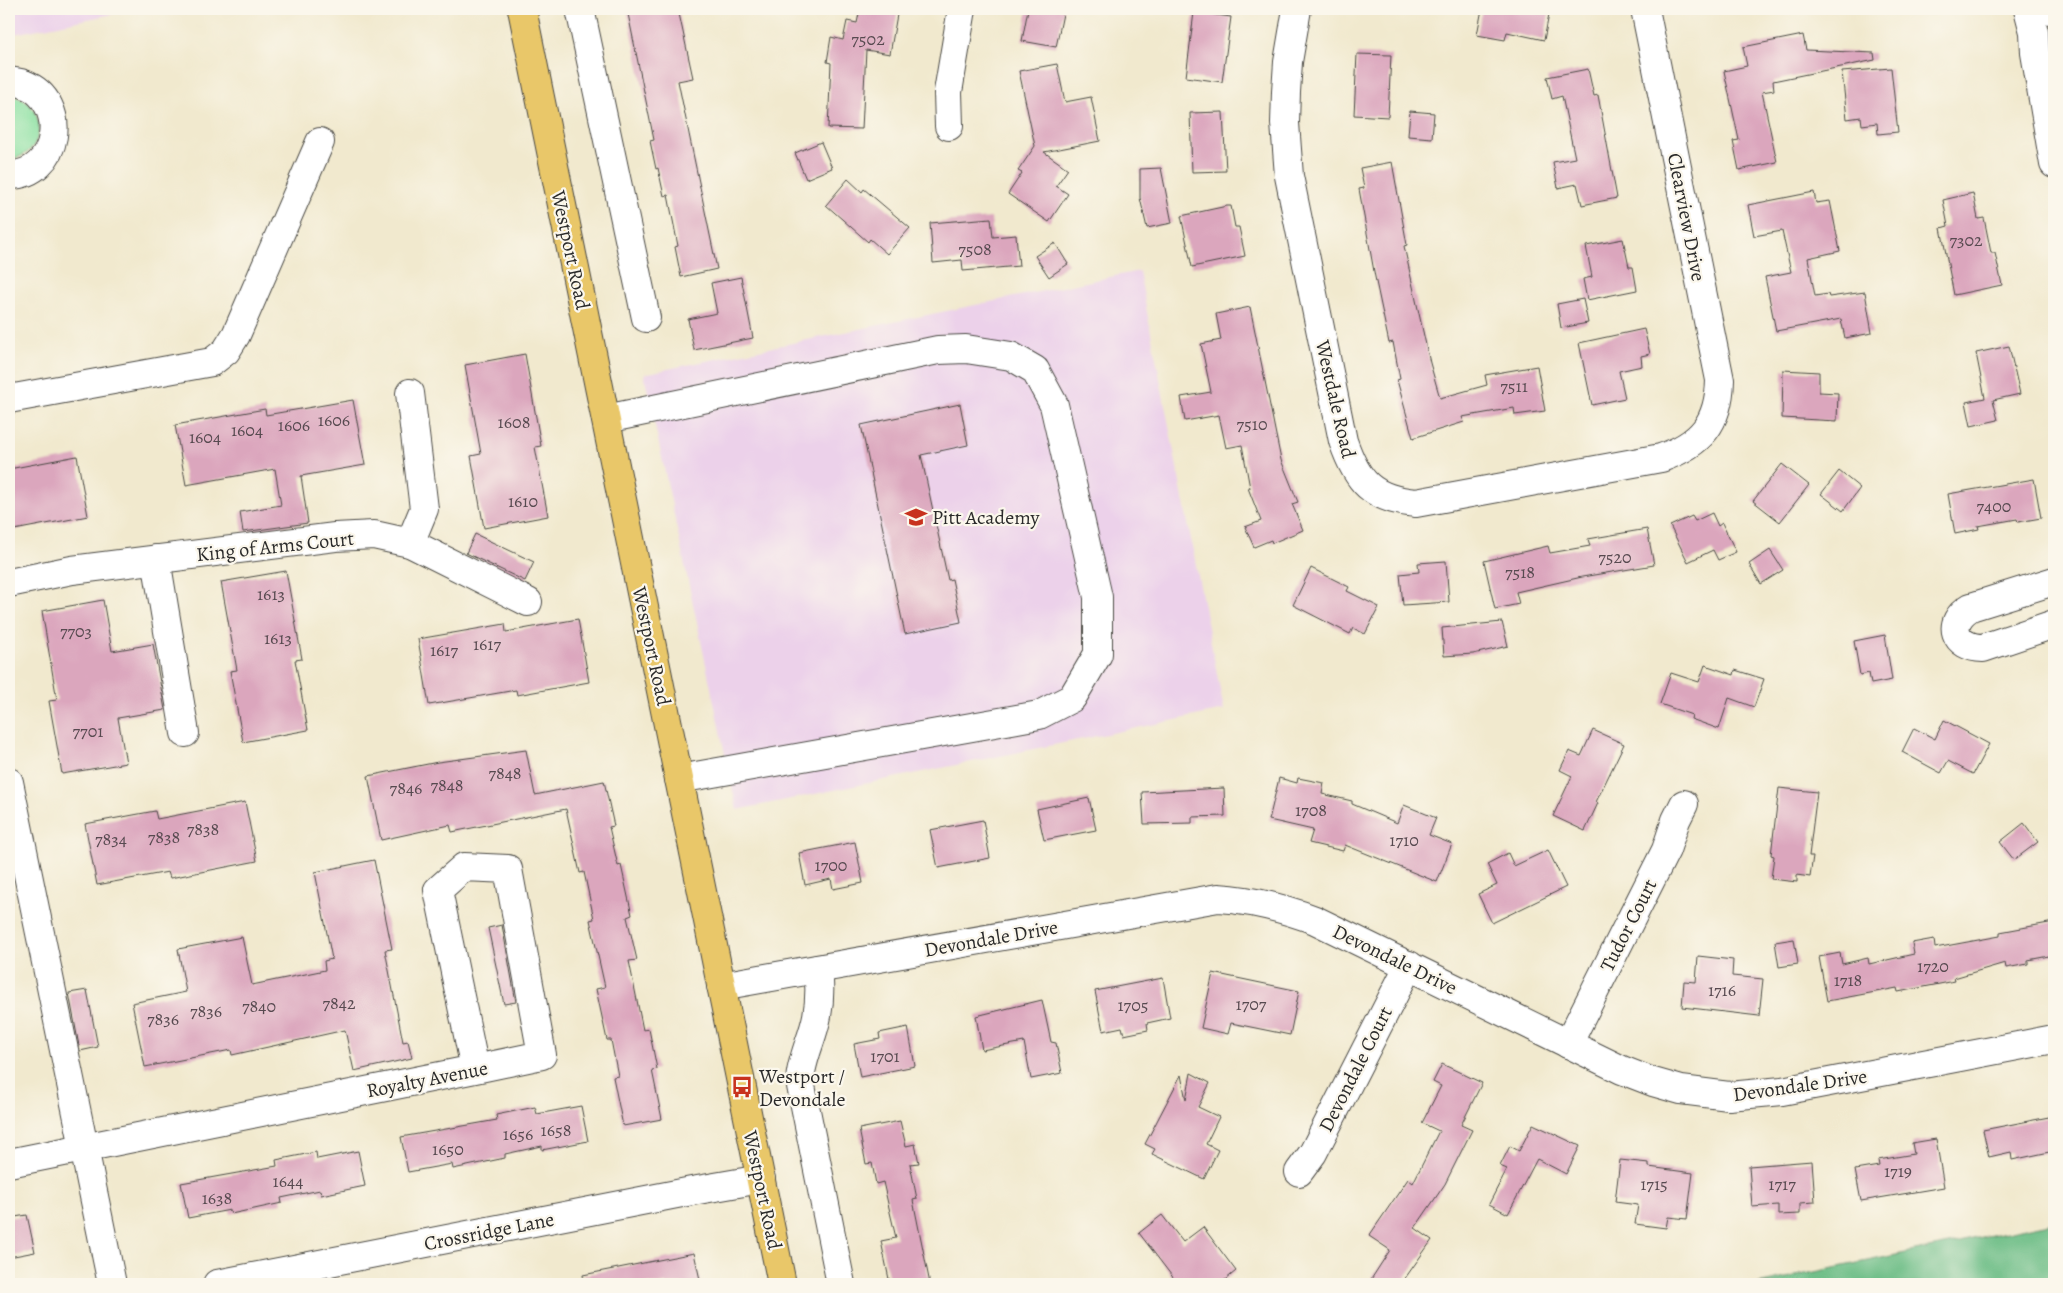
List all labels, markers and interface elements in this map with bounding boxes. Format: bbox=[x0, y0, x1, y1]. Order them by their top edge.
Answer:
house number: 7502 bbox=[851, 27, 885, 51]
street label: Clearview Drive bbox=[1661, 151, 1712, 284]
street label: Westport Road bbox=[545, 187, 596, 312]
house number: 7302 bbox=[1949, 228, 1983, 252]
house number: 7508 bbox=[958, 237, 992, 261]
street label: Westdale Road bbox=[1309, 337, 1362, 461]
house number: 7511 bbox=[1500, 374, 1528, 398]
house number: 1606 bbox=[318, 408, 350, 432]
house number: 1608 bbox=[498, 410, 530, 434]
house number: 7510 bbox=[1236, 412, 1268, 436]
house number: 1606 bbox=[278, 413, 310, 437]
house number: 1604 bbox=[231, 418, 263, 442]
house number: 1604 bbox=[189, 425, 221, 449]
house number: 1610 bbox=[508, 489, 538, 513]
house number: 7400 bbox=[1977, 494, 2011, 518]
school or university icon: Pitt Academy bbox=[903, 504, 929, 530]
place label: Pitt Academy bbox=[932, 504, 1041, 531]
street label: King of Arms Court bbox=[195, 525, 356, 568]
house number: 7520 bbox=[1598, 545, 1632, 569]
house number: 7518 bbox=[1505, 560, 1535, 584]
house number: 1613 bbox=[257, 582, 285, 606]
street label: Westport Road bbox=[626, 583, 677, 708]
house number: 7703 bbox=[60, 619, 92, 643]
house number: 1613 bbox=[264, 626, 292, 650]
house number: 1617 bbox=[473, 632, 502, 656]
house number: 1617 bbox=[430, 638, 459, 662]
house number: 7701 bbox=[73, 719, 103, 743]
house number: 7848 bbox=[488, 761, 522, 785]
house number: 7848 bbox=[430, 773, 464, 797]
house number: 7846 bbox=[390, 776, 422, 800]
house number: 1708 bbox=[1295, 798, 1327, 822]
house number: 7838 bbox=[187, 817, 219, 841]
house number: 7838 bbox=[148, 825, 180, 849]
house number: 7834 bbox=[95, 827, 127, 851]
house number: 1710 bbox=[1389, 828, 1419, 852]
house number: 1700 bbox=[815, 853, 847, 877]
street label: Tudor Court bbox=[1594, 874, 1663, 976]
street label: Devondale Drive bbox=[922, 913, 1060, 964]
street label: Devondale Drive bbox=[1328, 918, 1462, 1001]
house number: 1720 bbox=[1917, 954, 1949, 978]
house number: 1718 bbox=[1834, 968, 1862, 992]
house number: 1716 bbox=[1708, 978, 1736, 1002]
house number: 7842 bbox=[323, 991, 356, 1015]
house number: 1707 bbox=[1236, 992, 1267, 1016]
house number: 1705 bbox=[1117, 993, 1149, 1017]
house number: 7840 bbox=[242, 994, 276, 1018]
house number: 7836 bbox=[190, 999, 222, 1023]
street label: Devondale Court bbox=[1312, 1001, 1399, 1137]
house number: 7836 bbox=[147, 1007, 179, 1031]
house number: 1701 bbox=[870, 1044, 900, 1068]
street label: Royalty Avenue bbox=[364, 1054, 490, 1104]
place label: Westport / Devondale bbox=[758, 1063, 845, 1113]
street label: Devondale Drive bbox=[1731, 1063, 1869, 1108]
bus stop icon: Westport / Devondale bbox=[729, 1074, 755, 1100]
house number: 1658 bbox=[541, 1118, 571, 1142]
house number: 1656 bbox=[503, 1122, 533, 1146]
street label: Westport Road bbox=[737, 1127, 788, 1252]
house number: 1650 bbox=[432, 1137, 464, 1161]
house number: 1719 bbox=[1884, 1159, 1912, 1183]
house number: 1644 bbox=[273, 1169, 303, 1193]
house number: 1715 bbox=[1640, 1172, 1668, 1196]
house number: 1717 bbox=[1768, 1172, 1796, 1196]
house number: 1638 bbox=[202, 1186, 232, 1210]
street label: Crossridge Lane bbox=[422, 1206, 556, 1257]

